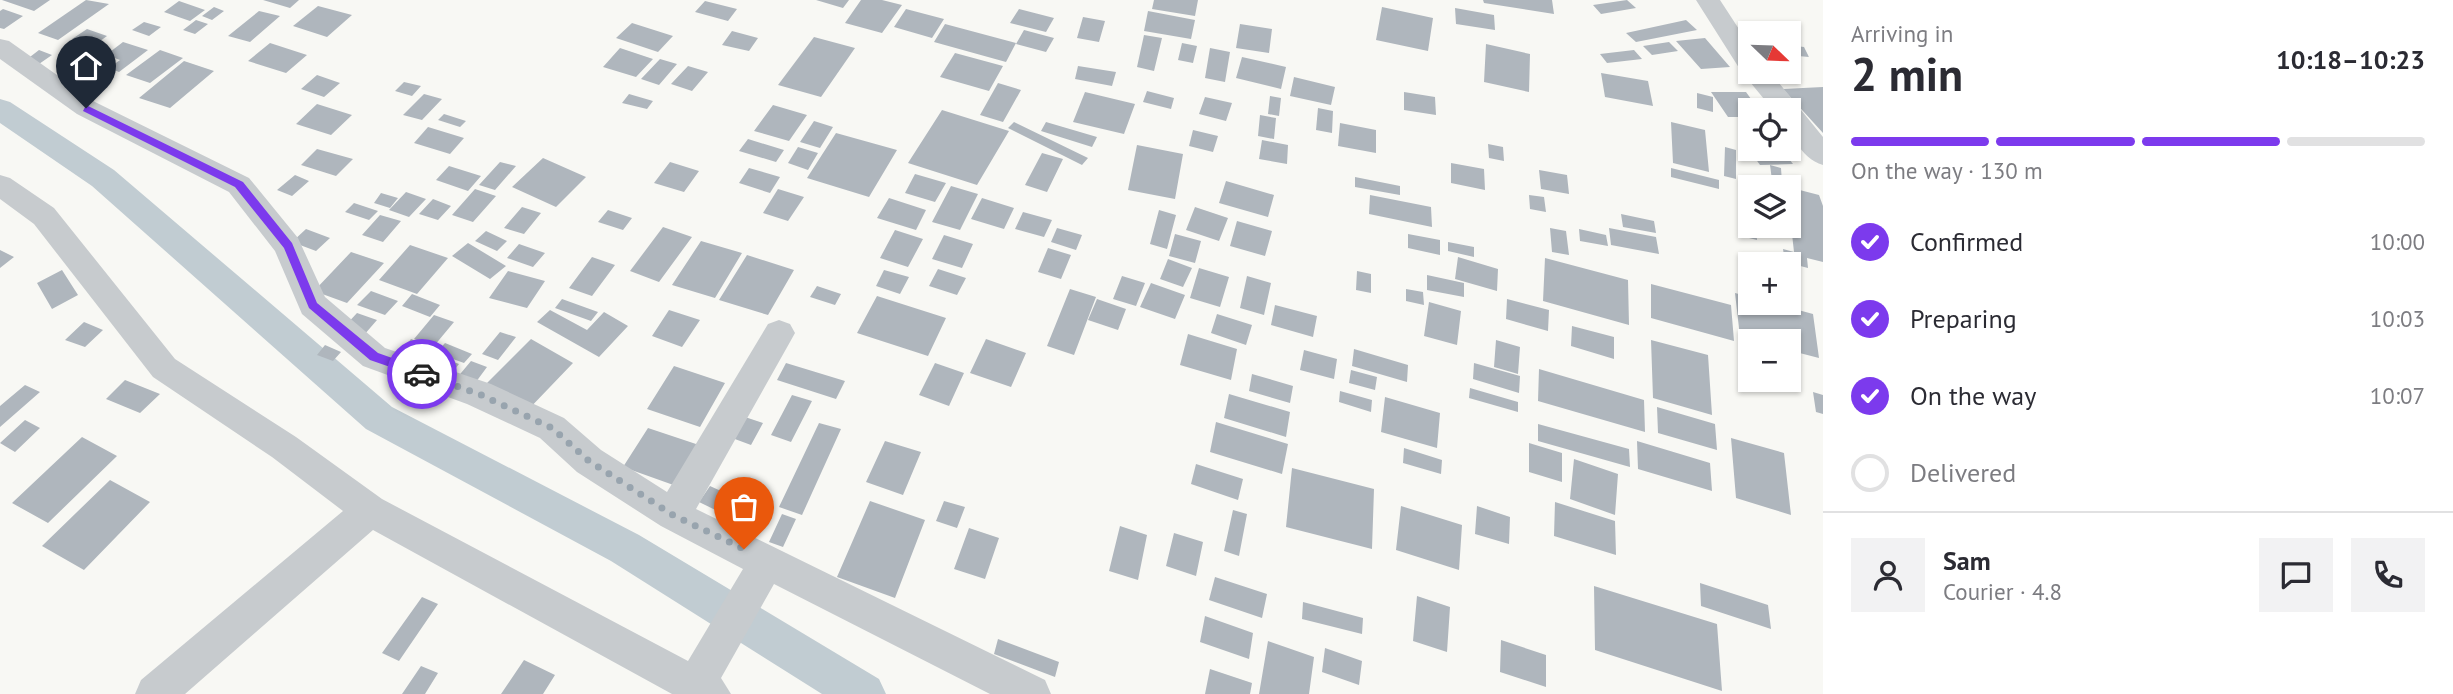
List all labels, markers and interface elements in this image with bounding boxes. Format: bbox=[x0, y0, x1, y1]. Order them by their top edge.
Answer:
text: Arriving in bbox=[1851, 19, 1953, 48]
north arrow bbox=[1738, 21, 1801, 84]
map controls bbox=[1738, 21, 1801, 392]
pin bbox=[56, 36, 116, 108]
text: 10:18–10:23 bbox=[2276, 43, 2425, 76]
text: 2 min bbox=[1851, 44, 1963, 104]
icon: home bbox=[67, 47, 105, 85]
button: locate bbox=[1738, 98, 1801, 161]
text: On the way · 130 m bbox=[1851, 156, 2043, 185]
button: layers bbox=[1738, 175, 1801, 238]
icon: check bbox=[1851, 223, 1889, 261]
text: Confirmed bbox=[1910, 225, 2023, 258]
text: 10:00 bbox=[2370, 227, 2425, 256]
button: + bbox=[1738, 252, 1801, 315]
icon: check bbox=[1851, 300, 1889, 338]
text: Preparing bbox=[1910, 302, 2017, 335]
text: 10:03 bbox=[2370, 304, 2425, 333]
button: − bbox=[1738, 329, 1801, 392]
courier bbox=[387, 339, 457, 409]
icon: car bbox=[403, 355, 441, 393]
icon: check bbox=[1851, 377, 1889, 415]
text: On the way bbox=[1910, 379, 2036, 412]
text: 10:07 bbox=[2370, 381, 2425, 410]
text: Delivered bbox=[1910, 456, 2016, 489]
pin bbox=[714, 477, 774, 549]
icon: bag bbox=[725, 488, 763, 526]
button: person bbox=[1851, 538, 1925, 612]
button: chat bbox=[2259, 538, 2333, 612]
button: phone bbox=[2351, 538, 2425, 612]
text: Sam bbox=[1943, 544, 1991, 577]
text: Courier · 4.8 bbox=[1943, 577, 2062, 606]

